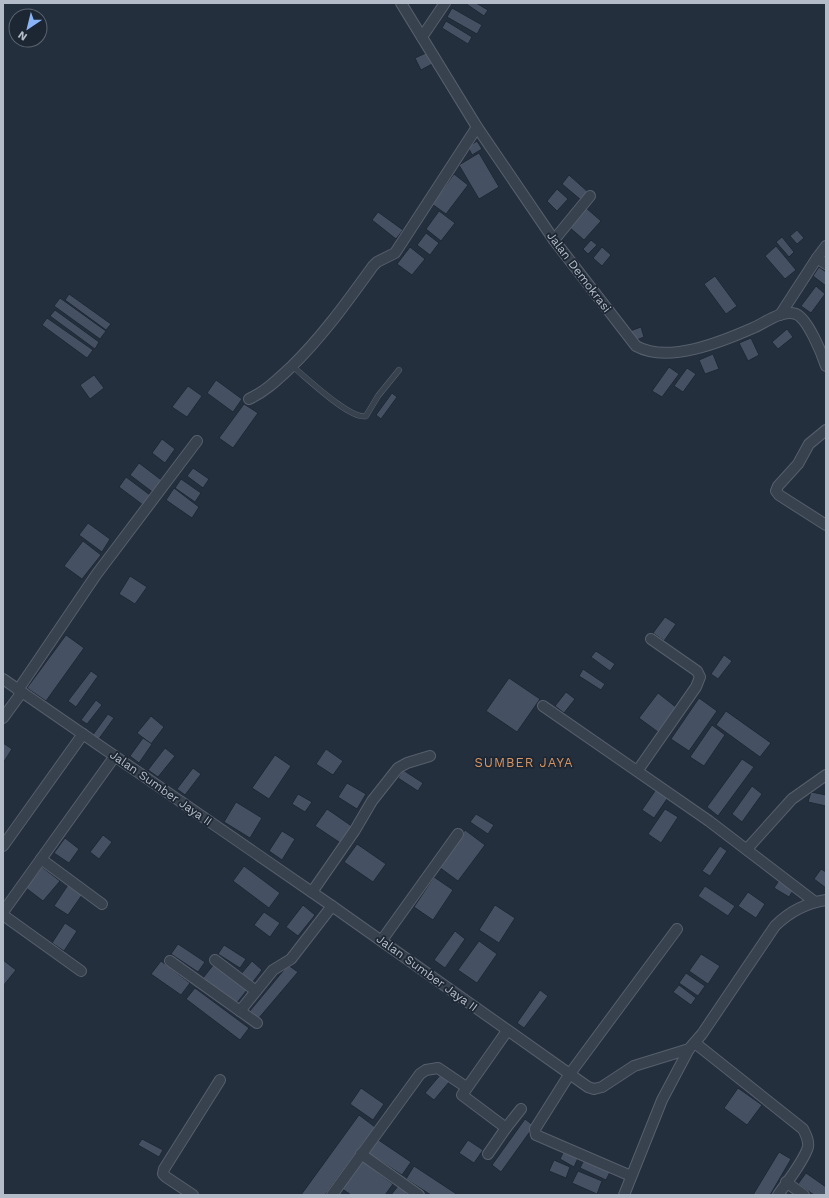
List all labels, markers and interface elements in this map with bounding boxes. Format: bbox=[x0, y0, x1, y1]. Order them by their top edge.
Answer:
north arrow bbox=[8, 8, 48, 48]
text: N bbox=[15, 28, 30, 43]
street label: Jalan Demokrasi bbox=[544, 229, 614, 315]
street label: Jalan Sumber Jaya II bbox=[107, 747, 215, 829]
district label: SUMBER JAYA bbox=[474, 755, 574, 770]
street label: Jalan Sumber Jaya II bbox=[374, 932, 480, 1014]

